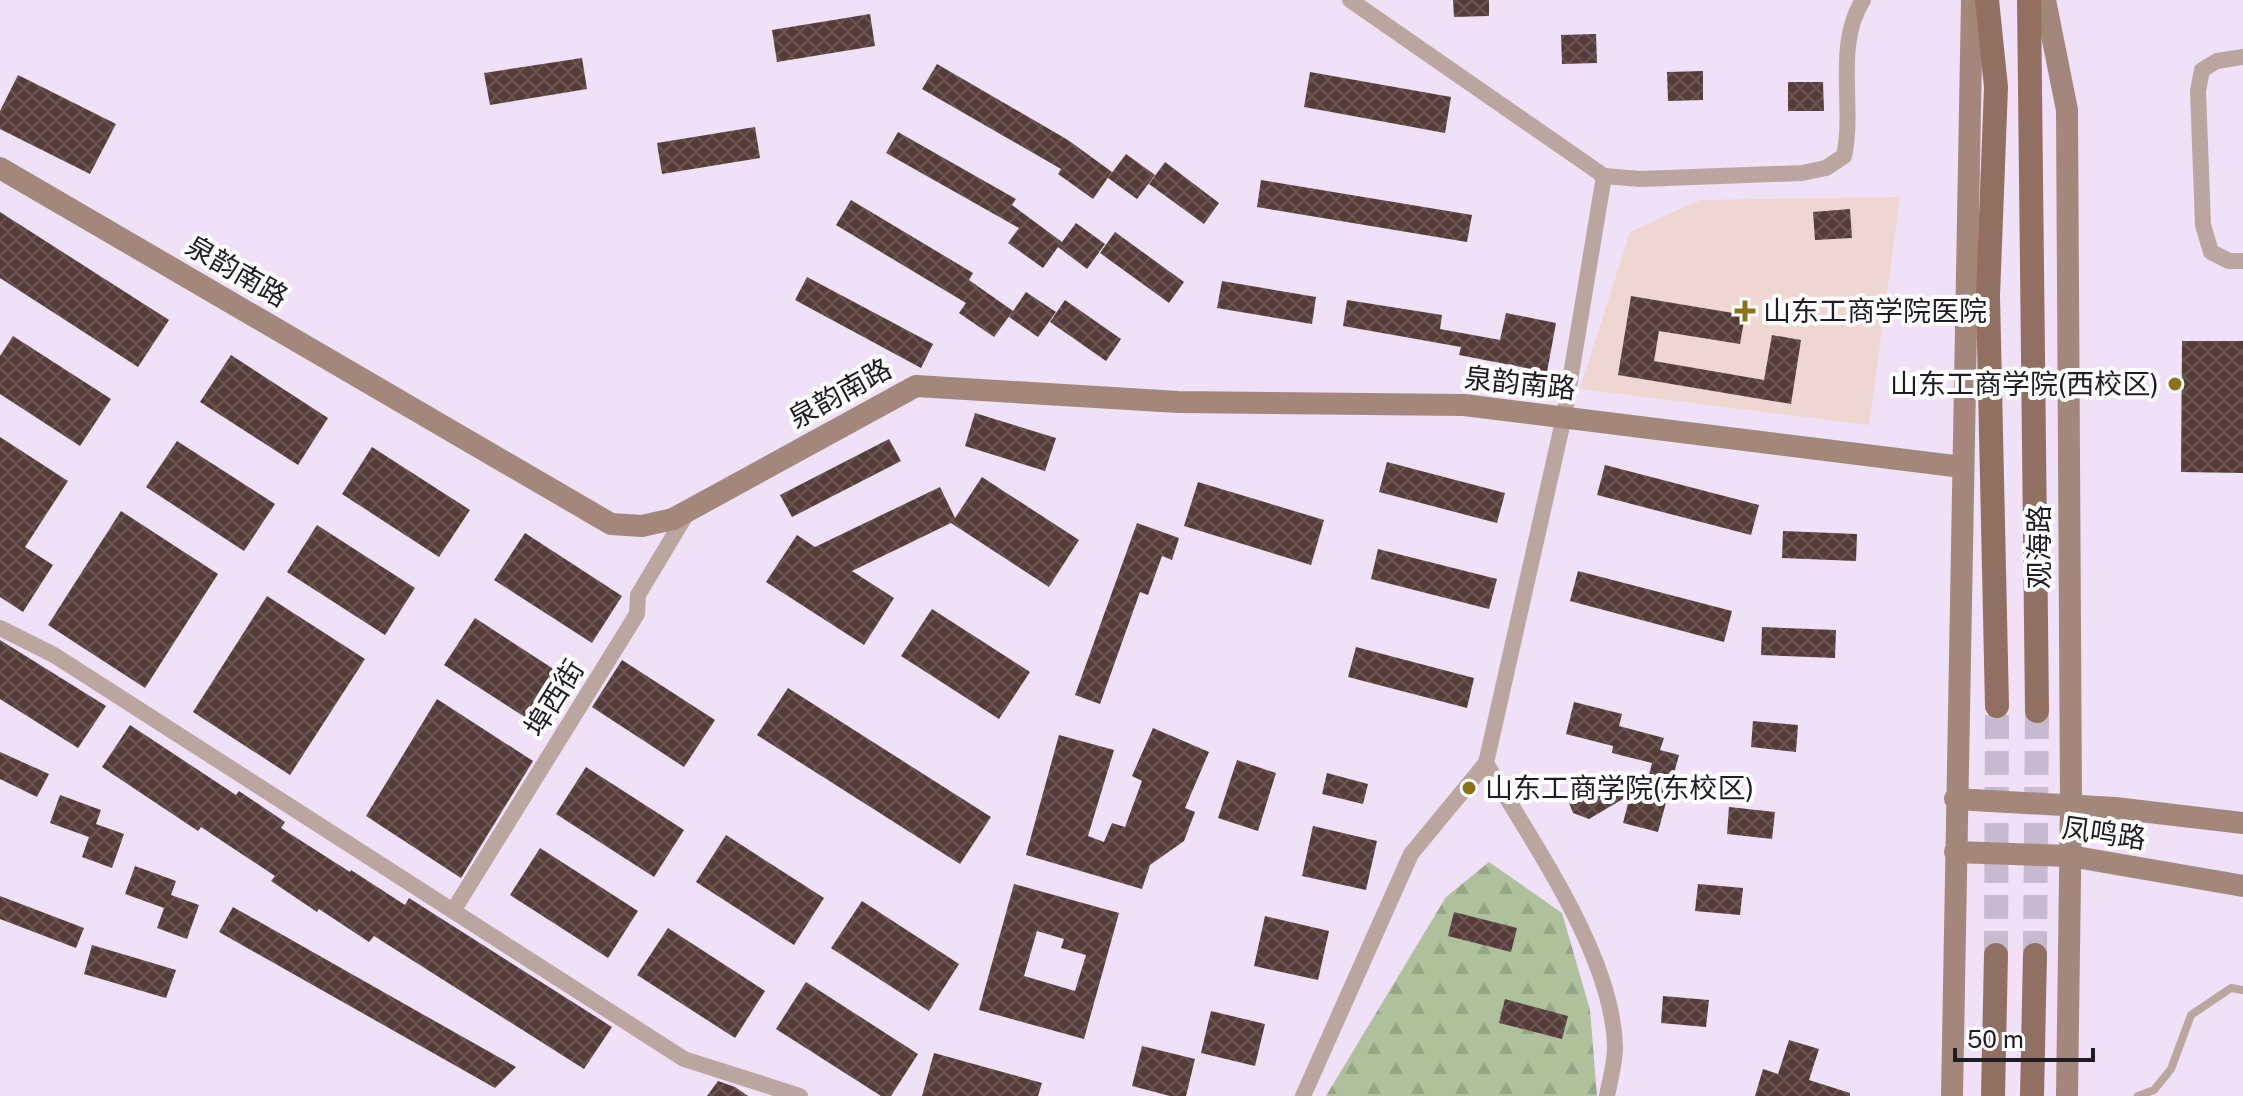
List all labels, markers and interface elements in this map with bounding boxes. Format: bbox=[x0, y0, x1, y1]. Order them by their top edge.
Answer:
street label: 泉韵南路 bbox=[180, 228, 294, 313]
place label: 山东工商学院医院 bbox=[1763, 294, 1987, 327]
marker: 山东工商学院医院 bbox=[1734, 300, 1756, 322]
street label: 泉韵南路 bbox=[783, 351, 897, 434]
street label: 泉韵南路 bbox=[1463, 360, 1577, 405]
place label: 山东工商学院(西校区) bbox=[1890, 367, 2159, 400]
marker: 山东工商学院(西校区) bbox=[2166, 375, 2184, 393]
street label: 观海路 bbox=[2022, 505, 2055, 589]
street label: 埠西街 bbox=[517, 653, 590, 742]
place label: 山东工商学院(东校区) bbox=[1485, 771, 1754, 804]
marker: 山东工商学院(东校区) bbox=[1460, 779, 1478, 797]
street label: 凤鸣路 bbox=[2060, 810, 2148, 855]
scale bar bbox=[1955, 1012, 2093, 1062]
text: 50 m bbox=[1967, 1025, 2024, 1053]

